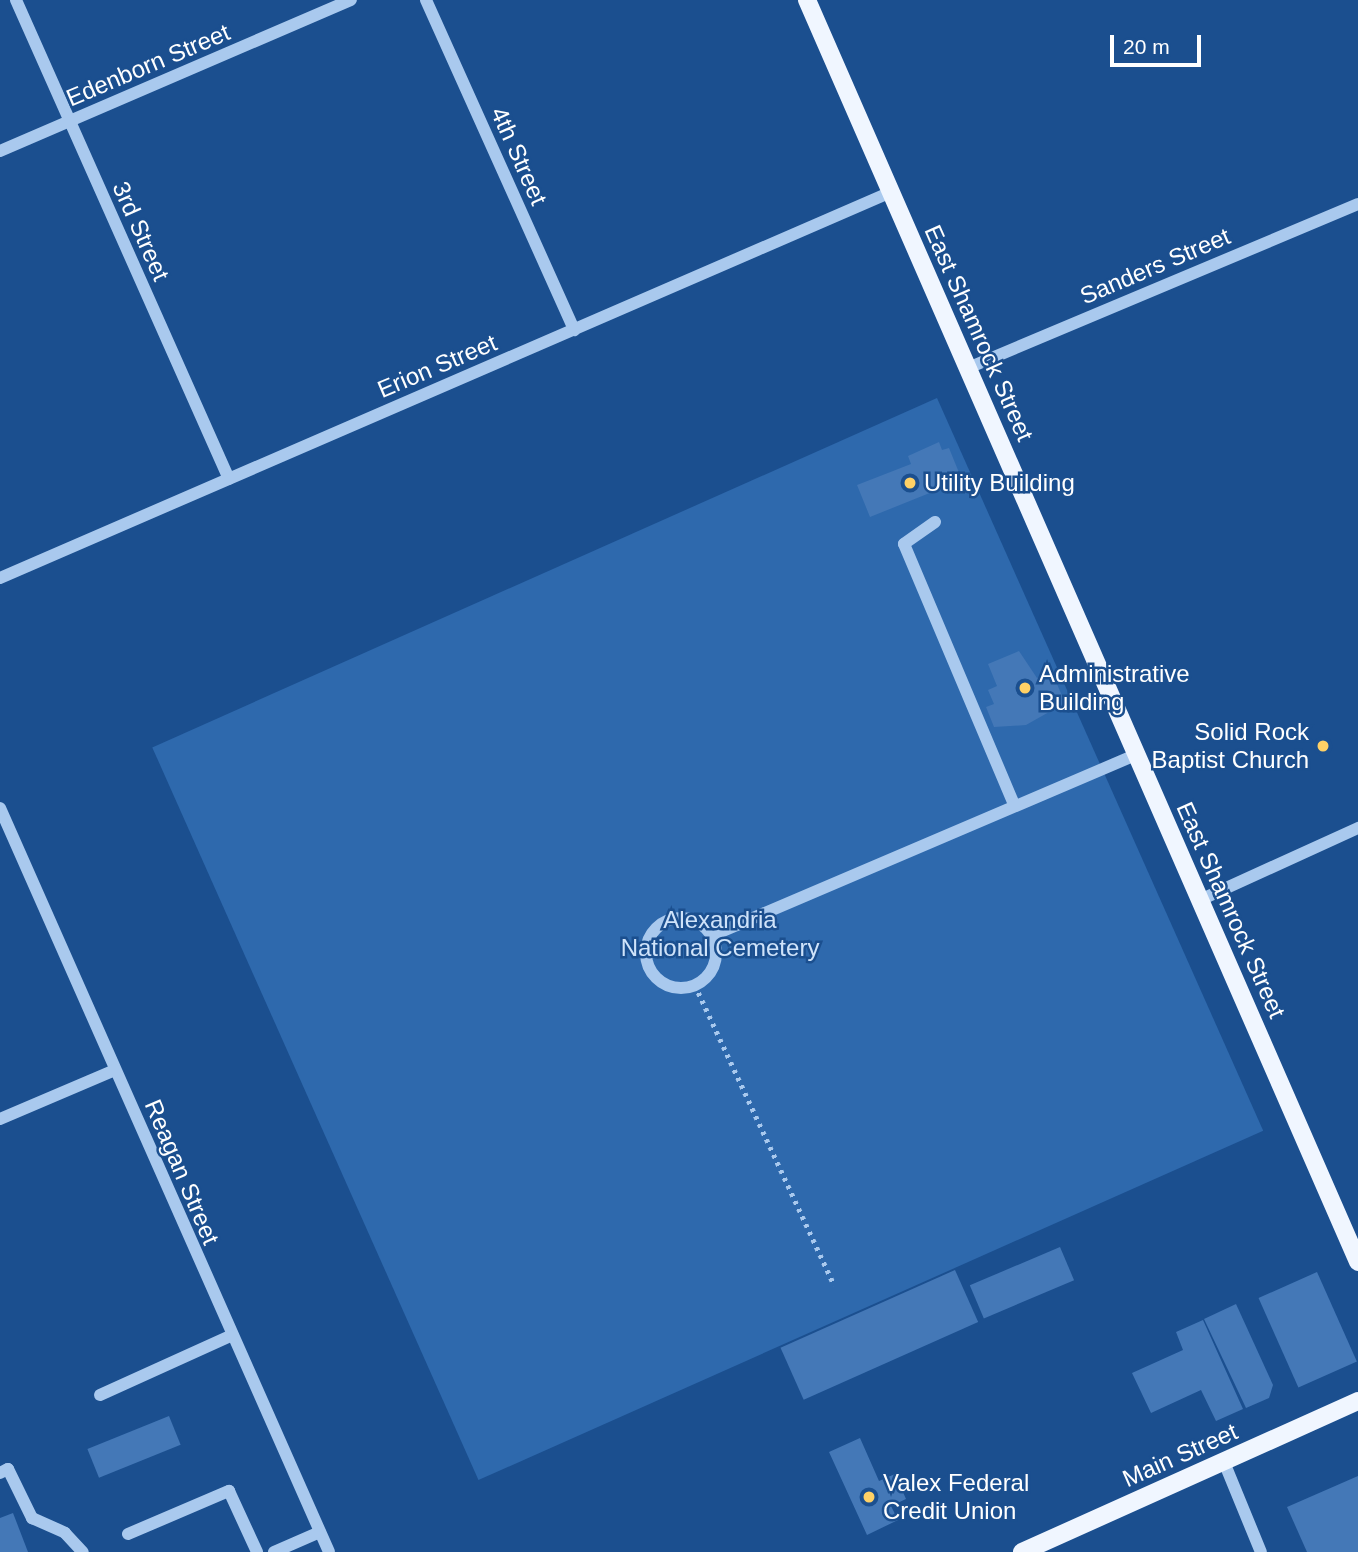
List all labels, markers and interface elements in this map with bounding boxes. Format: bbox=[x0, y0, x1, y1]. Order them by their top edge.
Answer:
street label: Edenborn Street bbox=[62, 18, 234, 112]
scale bar bbox=[1113, 21, 1204, 65]
text: 20 m bbox=[1123, 35, 1170, 58]
street label: 4th Street bbox=[485, 103, 553, 209]
street label: 3rd Street bbox=[106, 177, 176, 285]
street label: East Shamrock Street bbox=[918, 221, 1040, 445]
street label: Sanders Street bbox=[1076, 221, 1234, 311]
street label: Erion Street bbox=[373, 328, 501, 404]
place label: Utility Building bbox=[924, 469, 1075, 497]
marker: Utility Building bbox=[902, 475, 918, 491]
place label: Administrative Building bbox=[1039, 660, 1190, 716]
marker: Administrative Building bbox=[1017, 680, 1033, 696]
place label: Solid Rock Baptist Church bbox=[1152, 718, 1309, 774]
marker: Solid Rock Baptist Church bbox=[1315, 738, 1331, 754]
street label: East Shamrock Street bbox=[1170, 798, 1292, 1022]
park label: Alexandria National Cemetery bbox=[621, 906, 819, 962]
street label: Reagan Street bbox=[139, 1095, 225, 1249]
street label: Main Street bbox=[1118, 1417, 1242, 1493]
place label: Valex Federal Credit Union bbox=[883, 1469, 1029, 1525]
marker: Valex Federal Credit Union bbox=[861, 1489, 877, 1505]

